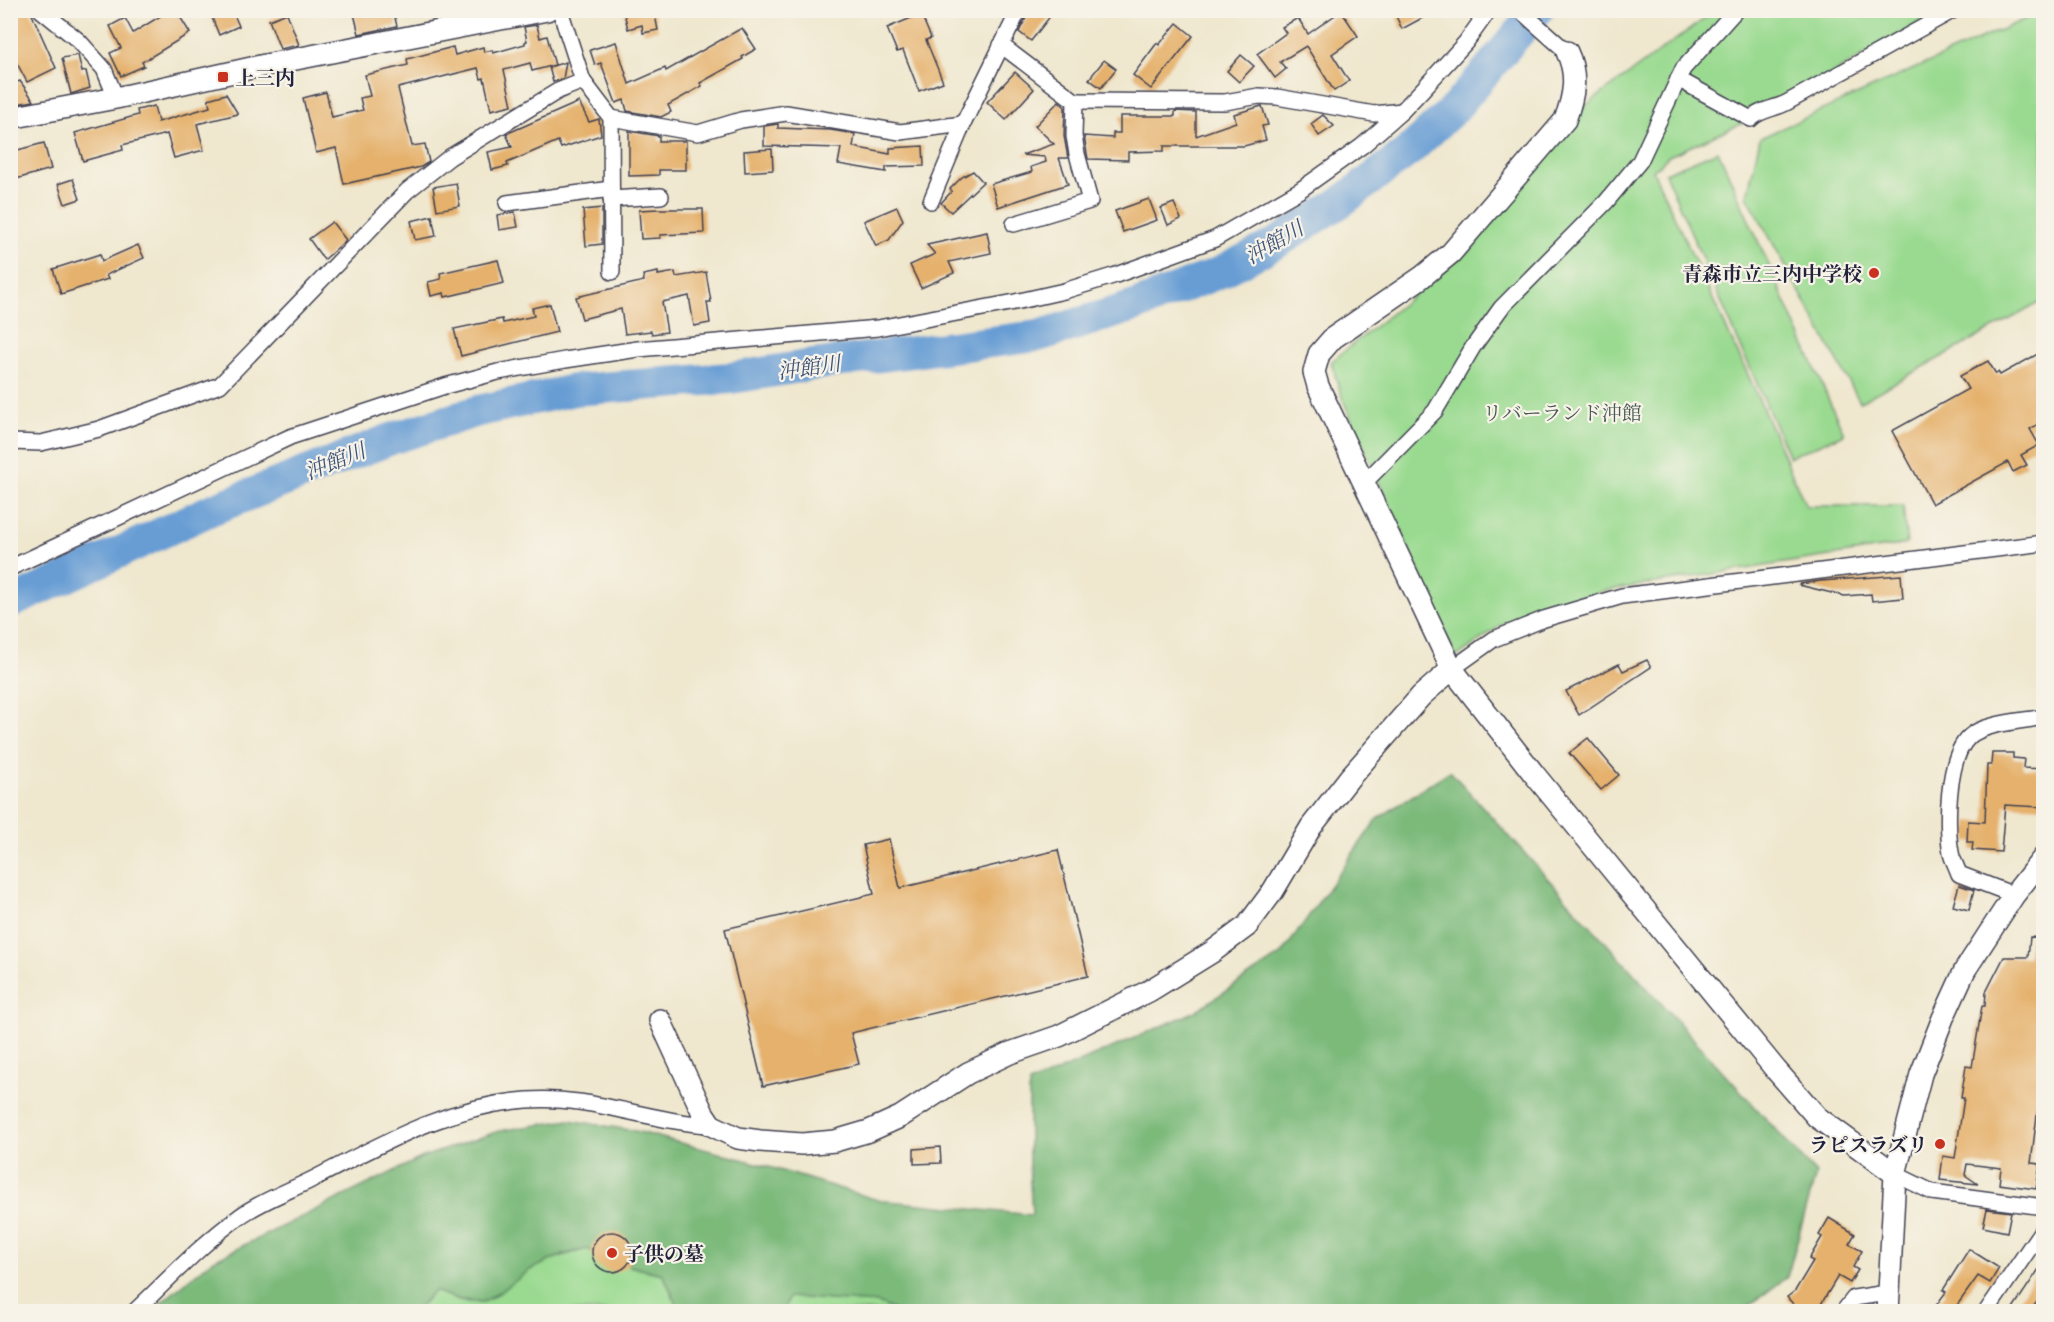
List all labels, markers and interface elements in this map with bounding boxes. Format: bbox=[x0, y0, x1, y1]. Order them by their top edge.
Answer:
place label: 上三内 bbox=[235, 63, 295, 92]
marker: 上三内 bbox=[216, 70, 230, 84]
water label: 沖館川 bbox=[1239, 212, 1311, 271]
place label: 青森市立三内中学校 bbox=[1682, 259, 1862, 288]
marker: 青森市立三内中学校 bbox=[1867, 266, 1881, 280]
water label: 沖館川 bbox=[776, 347, 844, 387]
park label: リバーランド沖館 bbox=[1482, 398, 1642, 427]
water label: 沖館川 bbox=[300, 434, 372, 487]
place label: ラピスラズリ bbox=[1809, 1130, 1928, 1159]
marker: ラピスラズリ bbox=[1933, 1137, 1947, 1151]
place label: 子供の墓 bbox=[624, 1239, 704, 1268]
marker: 子供の墓 bbox=[605, 1246, 619, 1260]

